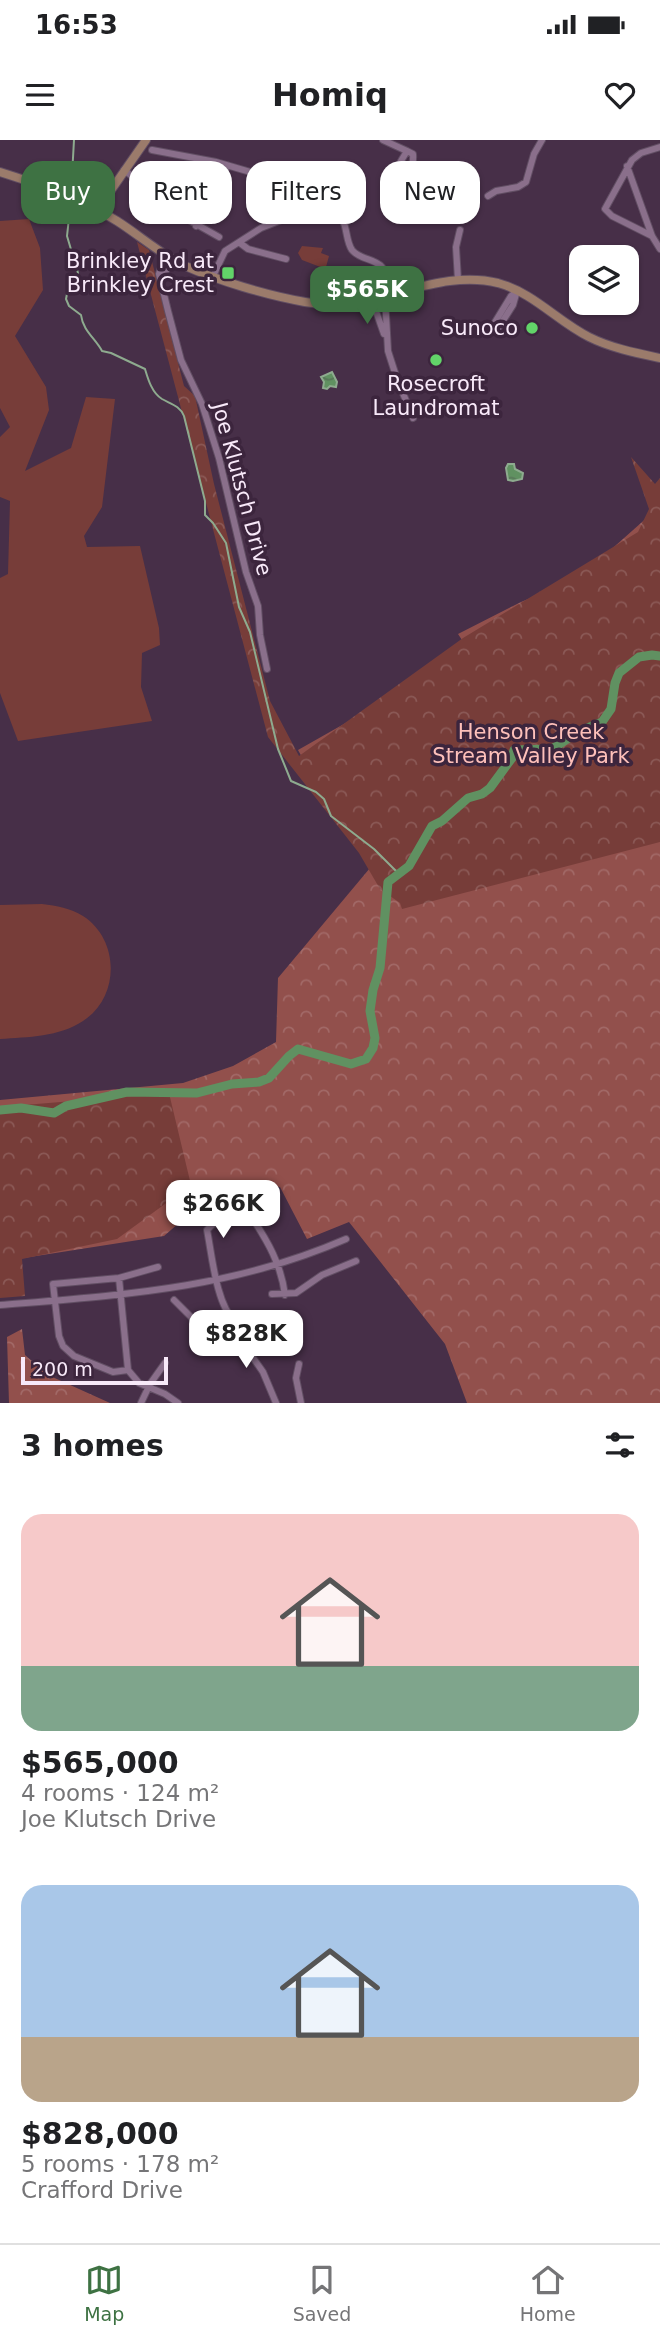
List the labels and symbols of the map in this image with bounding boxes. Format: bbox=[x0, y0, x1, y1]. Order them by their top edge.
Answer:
place label: Brinkley Rd at Brinkley Crest bbox=[66, 249, 214, 297]
marker: Brinkley Rd at Brinkley Crest bbox=[220, 265, 236, 281]
pin: $565K bbox=[318, 267, 416, 326]
place label: Sunoco bbox=[441, 316, 518, 340]
marker: Sunoco bbox=[524, 320, 540, 336]
marker: Rosecroft Laundromat bbox=[428, 352, 444, 368]
place label: Rosecroft Laundromat bbox=[372, 372, 500, 420]
street label: Joe Klutsch Drive bbox=[207, 398, 277, 578]
park label: Henson Creek Stream Valley Park bbox=[432, 720, 631, 768]
pin: $266K bbox=[174, 1180, 272, 1240]
pin: $828K bbox=[197, 1310, 295, 1370]
scale bar bbox=[21, 1354, 168, 1386]

